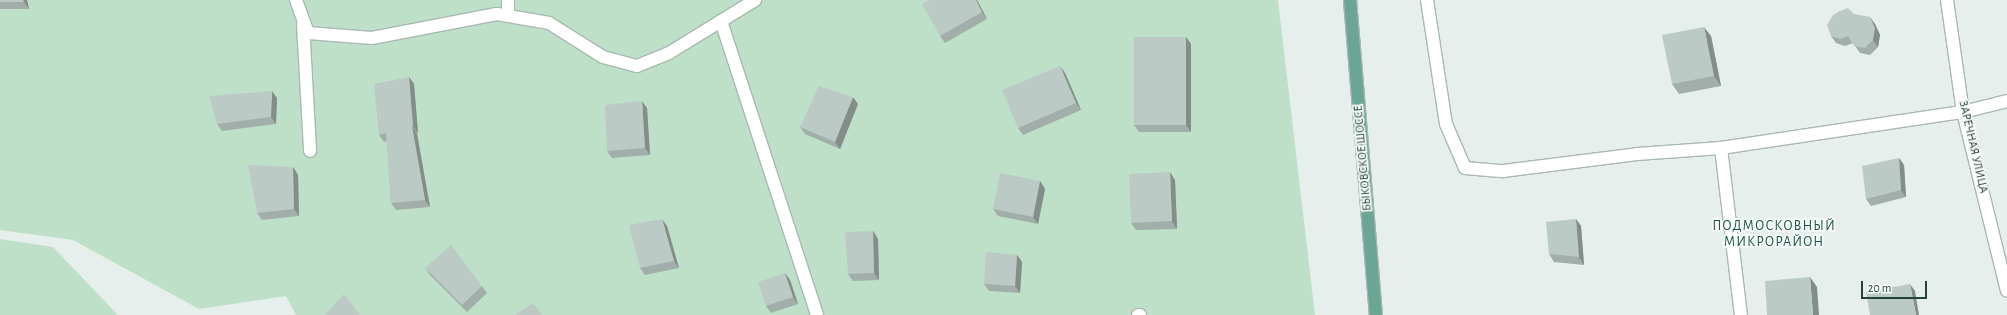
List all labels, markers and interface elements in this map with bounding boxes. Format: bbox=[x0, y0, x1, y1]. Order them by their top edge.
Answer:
street label: ЗАРЕЧНАЯ УЛИЦА bbox=[1955, 99, 1991, 195]
street label: БЫКОВСКОЕ ШОССЕ bbox=[1351, 105, 1375, 211]
district label: ПОДМОСКОВНЫЙ МИКРОРАЙОН bbox=[1712, 218, 1836, 250]
scale bar bbox=[1863, 273, 1929, 299]
text: 20 m bbox=[1868, 282, 1891, 294]

